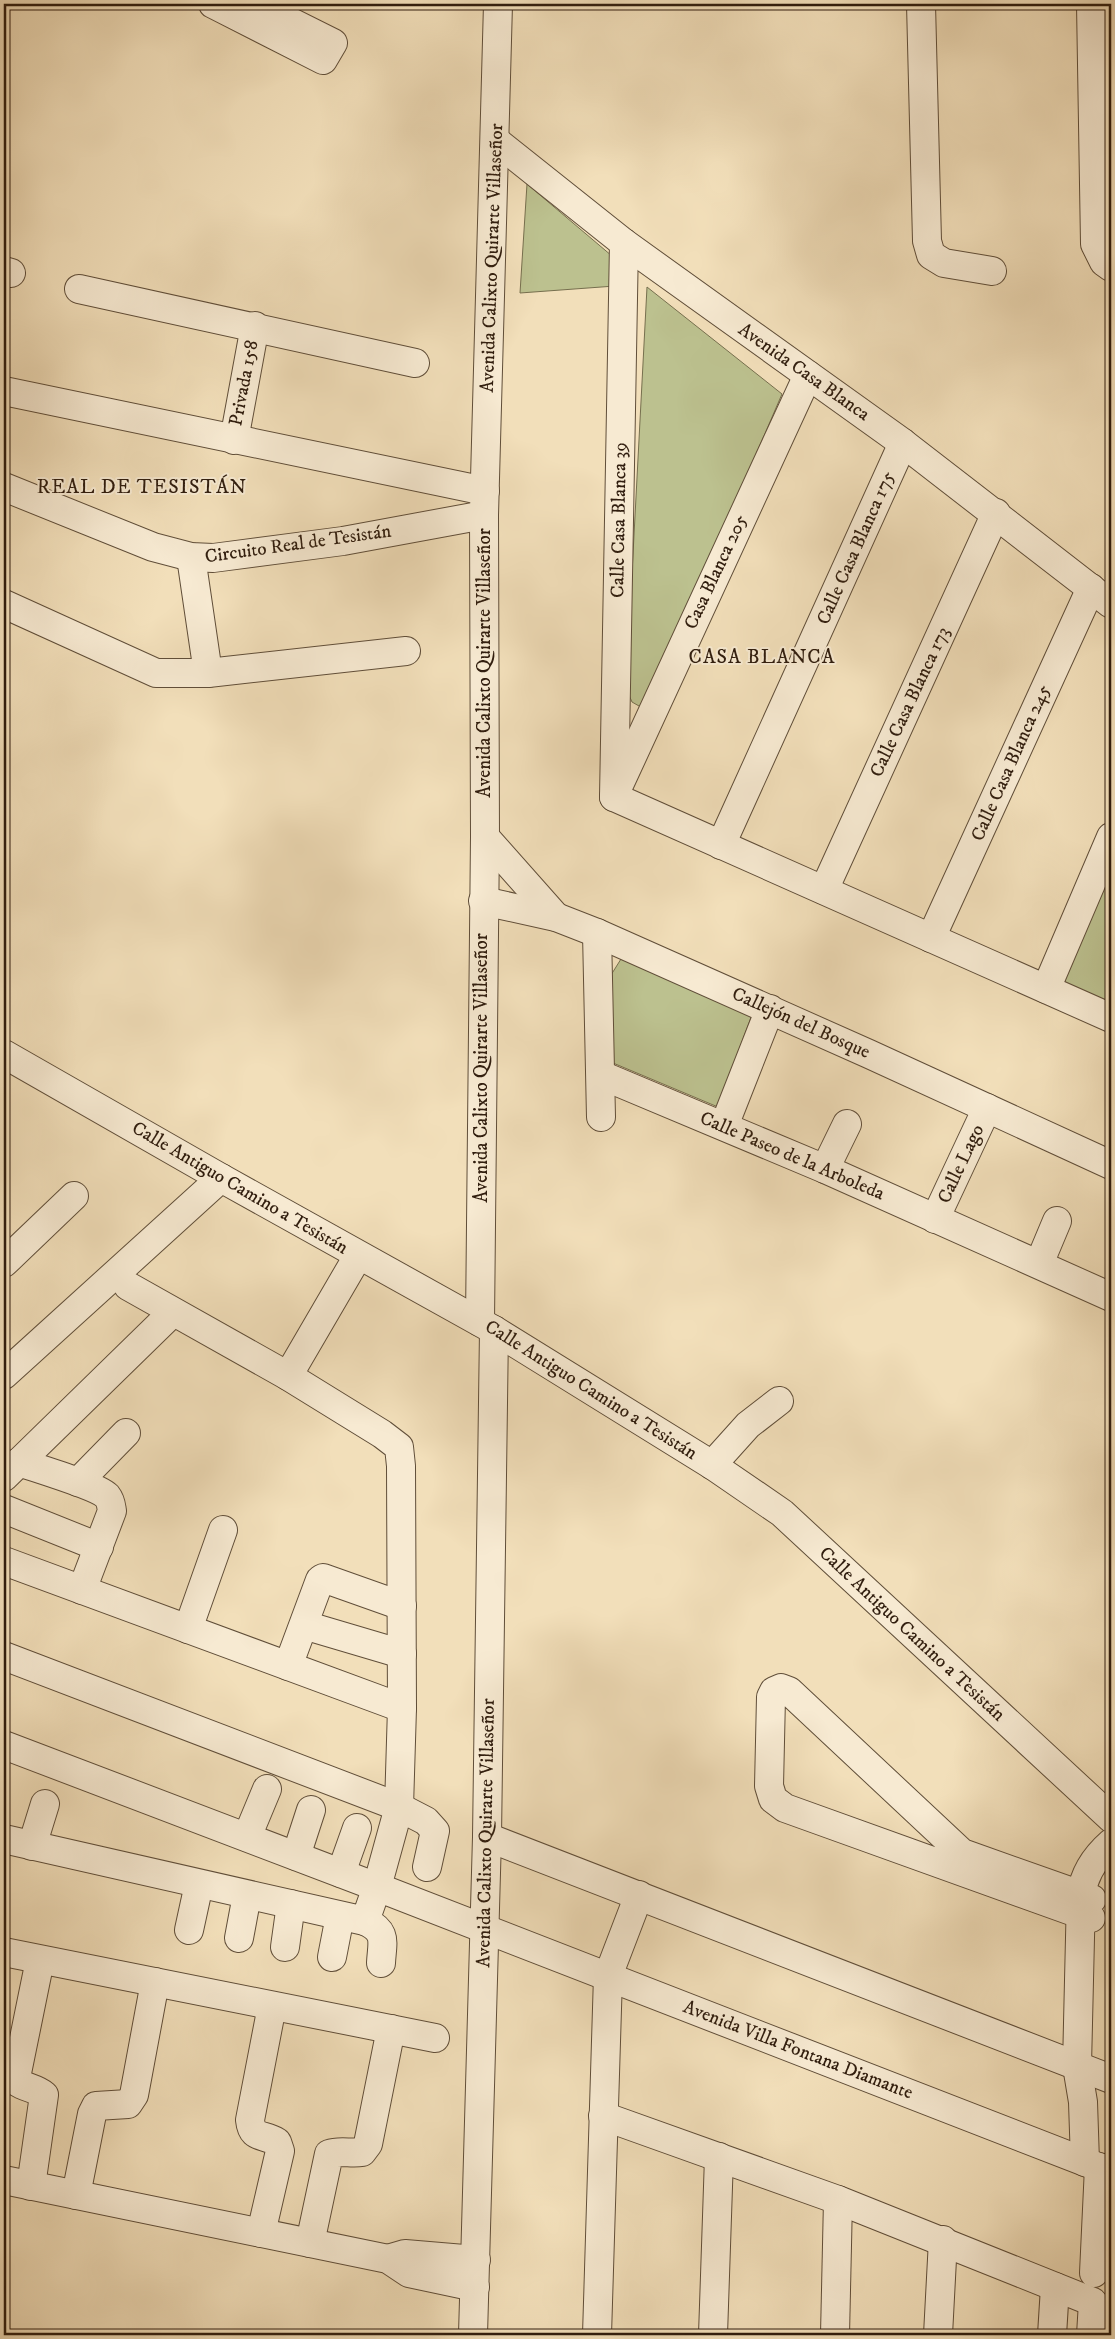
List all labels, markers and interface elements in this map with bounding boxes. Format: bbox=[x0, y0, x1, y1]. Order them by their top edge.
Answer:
street label: Avenida Calixto Quirarte Villaseñor bbox=[476, 123, 508, 393]
street label: Avenida Casa Blanca bbox=[734, 318, 874, 426]
street label: Privada 158 bbox=[224, 338, 264, 428]
street label: Calle Casa Blanca 39 bbox=[606, 442, 632, 598]
street label: Calle Casa Blanca 175 bbox=[812, 467, 900, 628]
district label: REAL DE TESISTÁN bbox=[37, 474, 247, 500]
street label: Casa Blanca 205 bbox=[679, 510, 753, 633]
street label: Circuito Real de Tesistán bbox=[203, 520, 393, 568]
street label: Avenida Calixto Quirarte Villaseñor bbox=[473, 528, 496, 798]
street label: Calle Casa Blanca 173 bbox=[865, 623, 955, 781]
district label: CASA BLANCA bbox=[689, 645, 835, 670]
street label: Calle Casa Blanca 245 bbox=[966, 681, 1056, 845]
street label: Avenida Calixto Quirarte Villaseñor bbox=[470, 933, 493, 1203]
street label: Callejón del Bosque bbox=[728, 982, 874, 1065]
street label: Calle Paseo de la Arboleda bbox=[696, 1107, 888, 1205]
street label: Calle Antiguo Camino a Tesistán bbox=[128, 1117, 352, 1259]
street label: Calle Lago bbox=[933, 1121, 989, 1207]
street label: Calle Antiguo Camino a Tesistán bbox=[481, 1315, 701, 1465]
street label: Calle Antiguo Camino a Tesistán bbox=[814, 1542, 1010, 1726]
street label: Avenida Calixto Quirarte Villaseñor bbox=[472, 1698, 500, 1968]
street label: Avenida Villa Fontana Diamante bbox=[680, 1995, 916, 2105]

